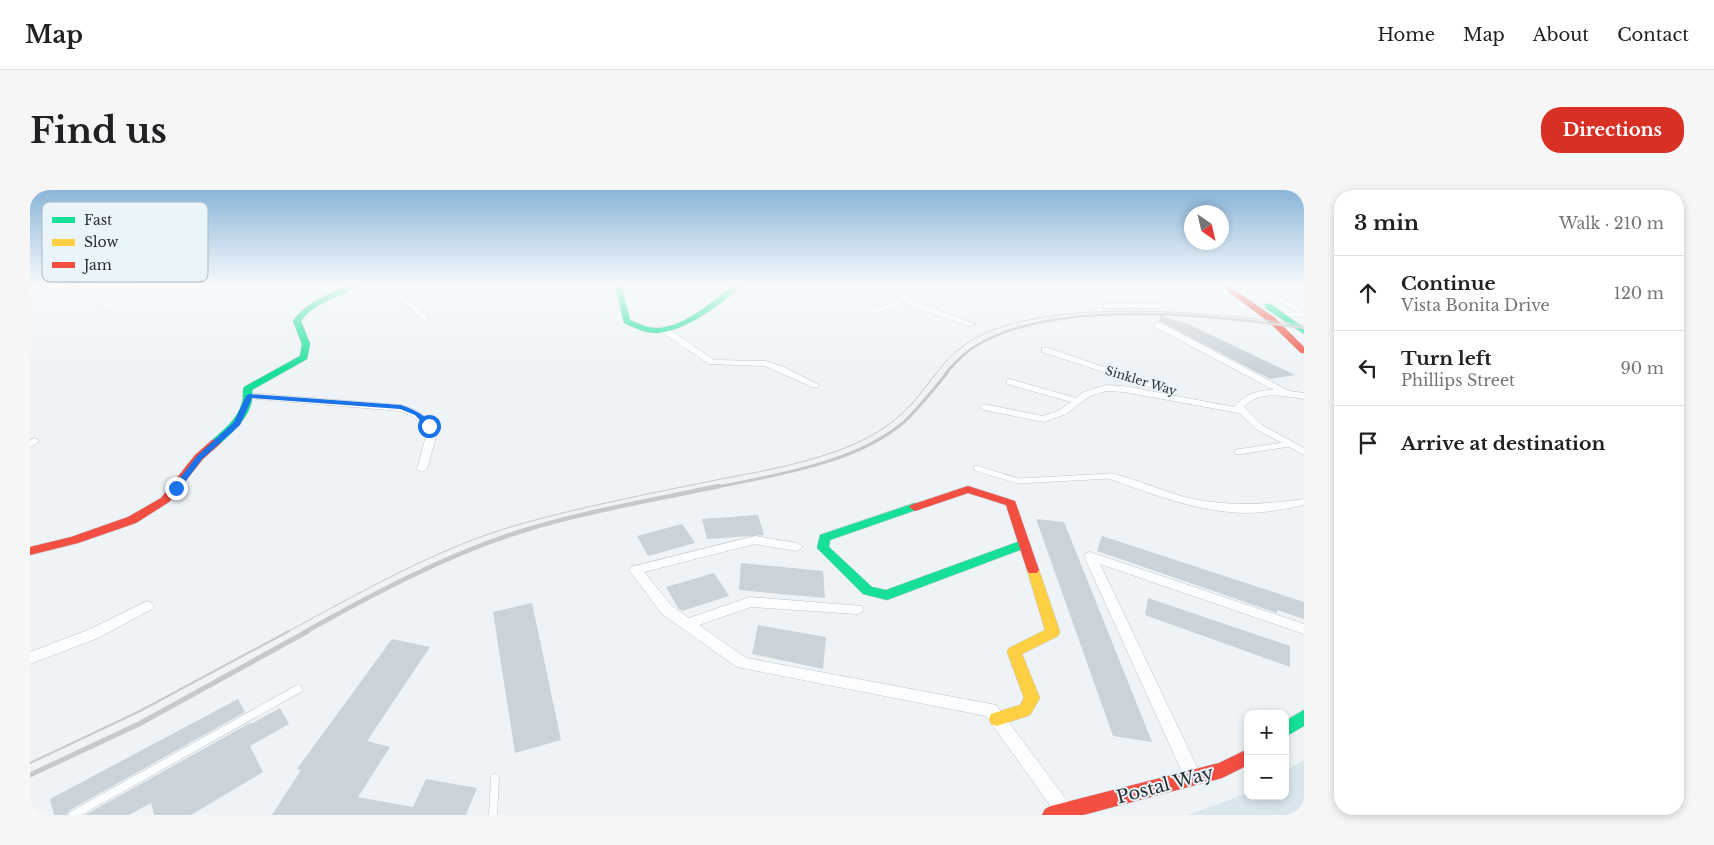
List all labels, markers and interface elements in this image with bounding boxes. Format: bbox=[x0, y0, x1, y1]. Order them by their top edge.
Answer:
text: Map bbox=[25, 20, 83, 49]
text: Home bbox=[1377, 24, 1435, 46]
text: Map bbox=[1463, 24, 1505, 46]
text: About bbox=[1533, 24, 1589, 46]
text: Contact bbox=[1617, 24, 1689, 46]
button: Directions bbox=[1541, 107, 1684, 153]
text: Find us bbox=[30, 109, 167, 152]
legend bbox=[42, 202, 208, 282]
north arrow bbox=[1184, 205, 1229, 250]
text: 3 min bbox=[1354, 210, 1419, 236]
text: Fast bbox=[84, 211, 113, 229]
text: Walk · 210 m bbox=[1559, 213, 1664, 233]
text: Slow bbox=[84, 233, 118, 251]
text: Jam bbox=[82, 256, 112, 274]
text: Continue bbox=[1401, 272, 1496, 295]
icon: ahead bbox=[1354, 279, 1382, 307]
text: 120 m bbox=[1614, 283, 1664, 303]
text: Vista Bonita Drive bbox=[1401, 295, 1550, 315]
text: Turn left bbox=[1401, 347, 1492, 370]
icon: left bbox=[1354, 354, 1382, 382]
text: 90 m bbox=[1621, 358, 1664, 378]
street label: Sinkler Way bbox=[1104, 363, 1179, 399]
text: Phillips Street bbox=[1401, 370, 1515, 390]
route start bbox=[418, 415, 441, 438]
icon: arrive bbox=[1354, 429, 1382, 457]
text: Arrive at destination bbox=[1401, 432, 1605, 455]
route end bbox=[165, 477, 188, 500]
map controls bbox=[1244, 710, 1289, 800]
button: + bbox=[1244, 710, 1289, 755]
button: − bbox=[1244, 755, 1289, 800]
street label: Postal Way bbox=[1114, 761, 1216, 809]

